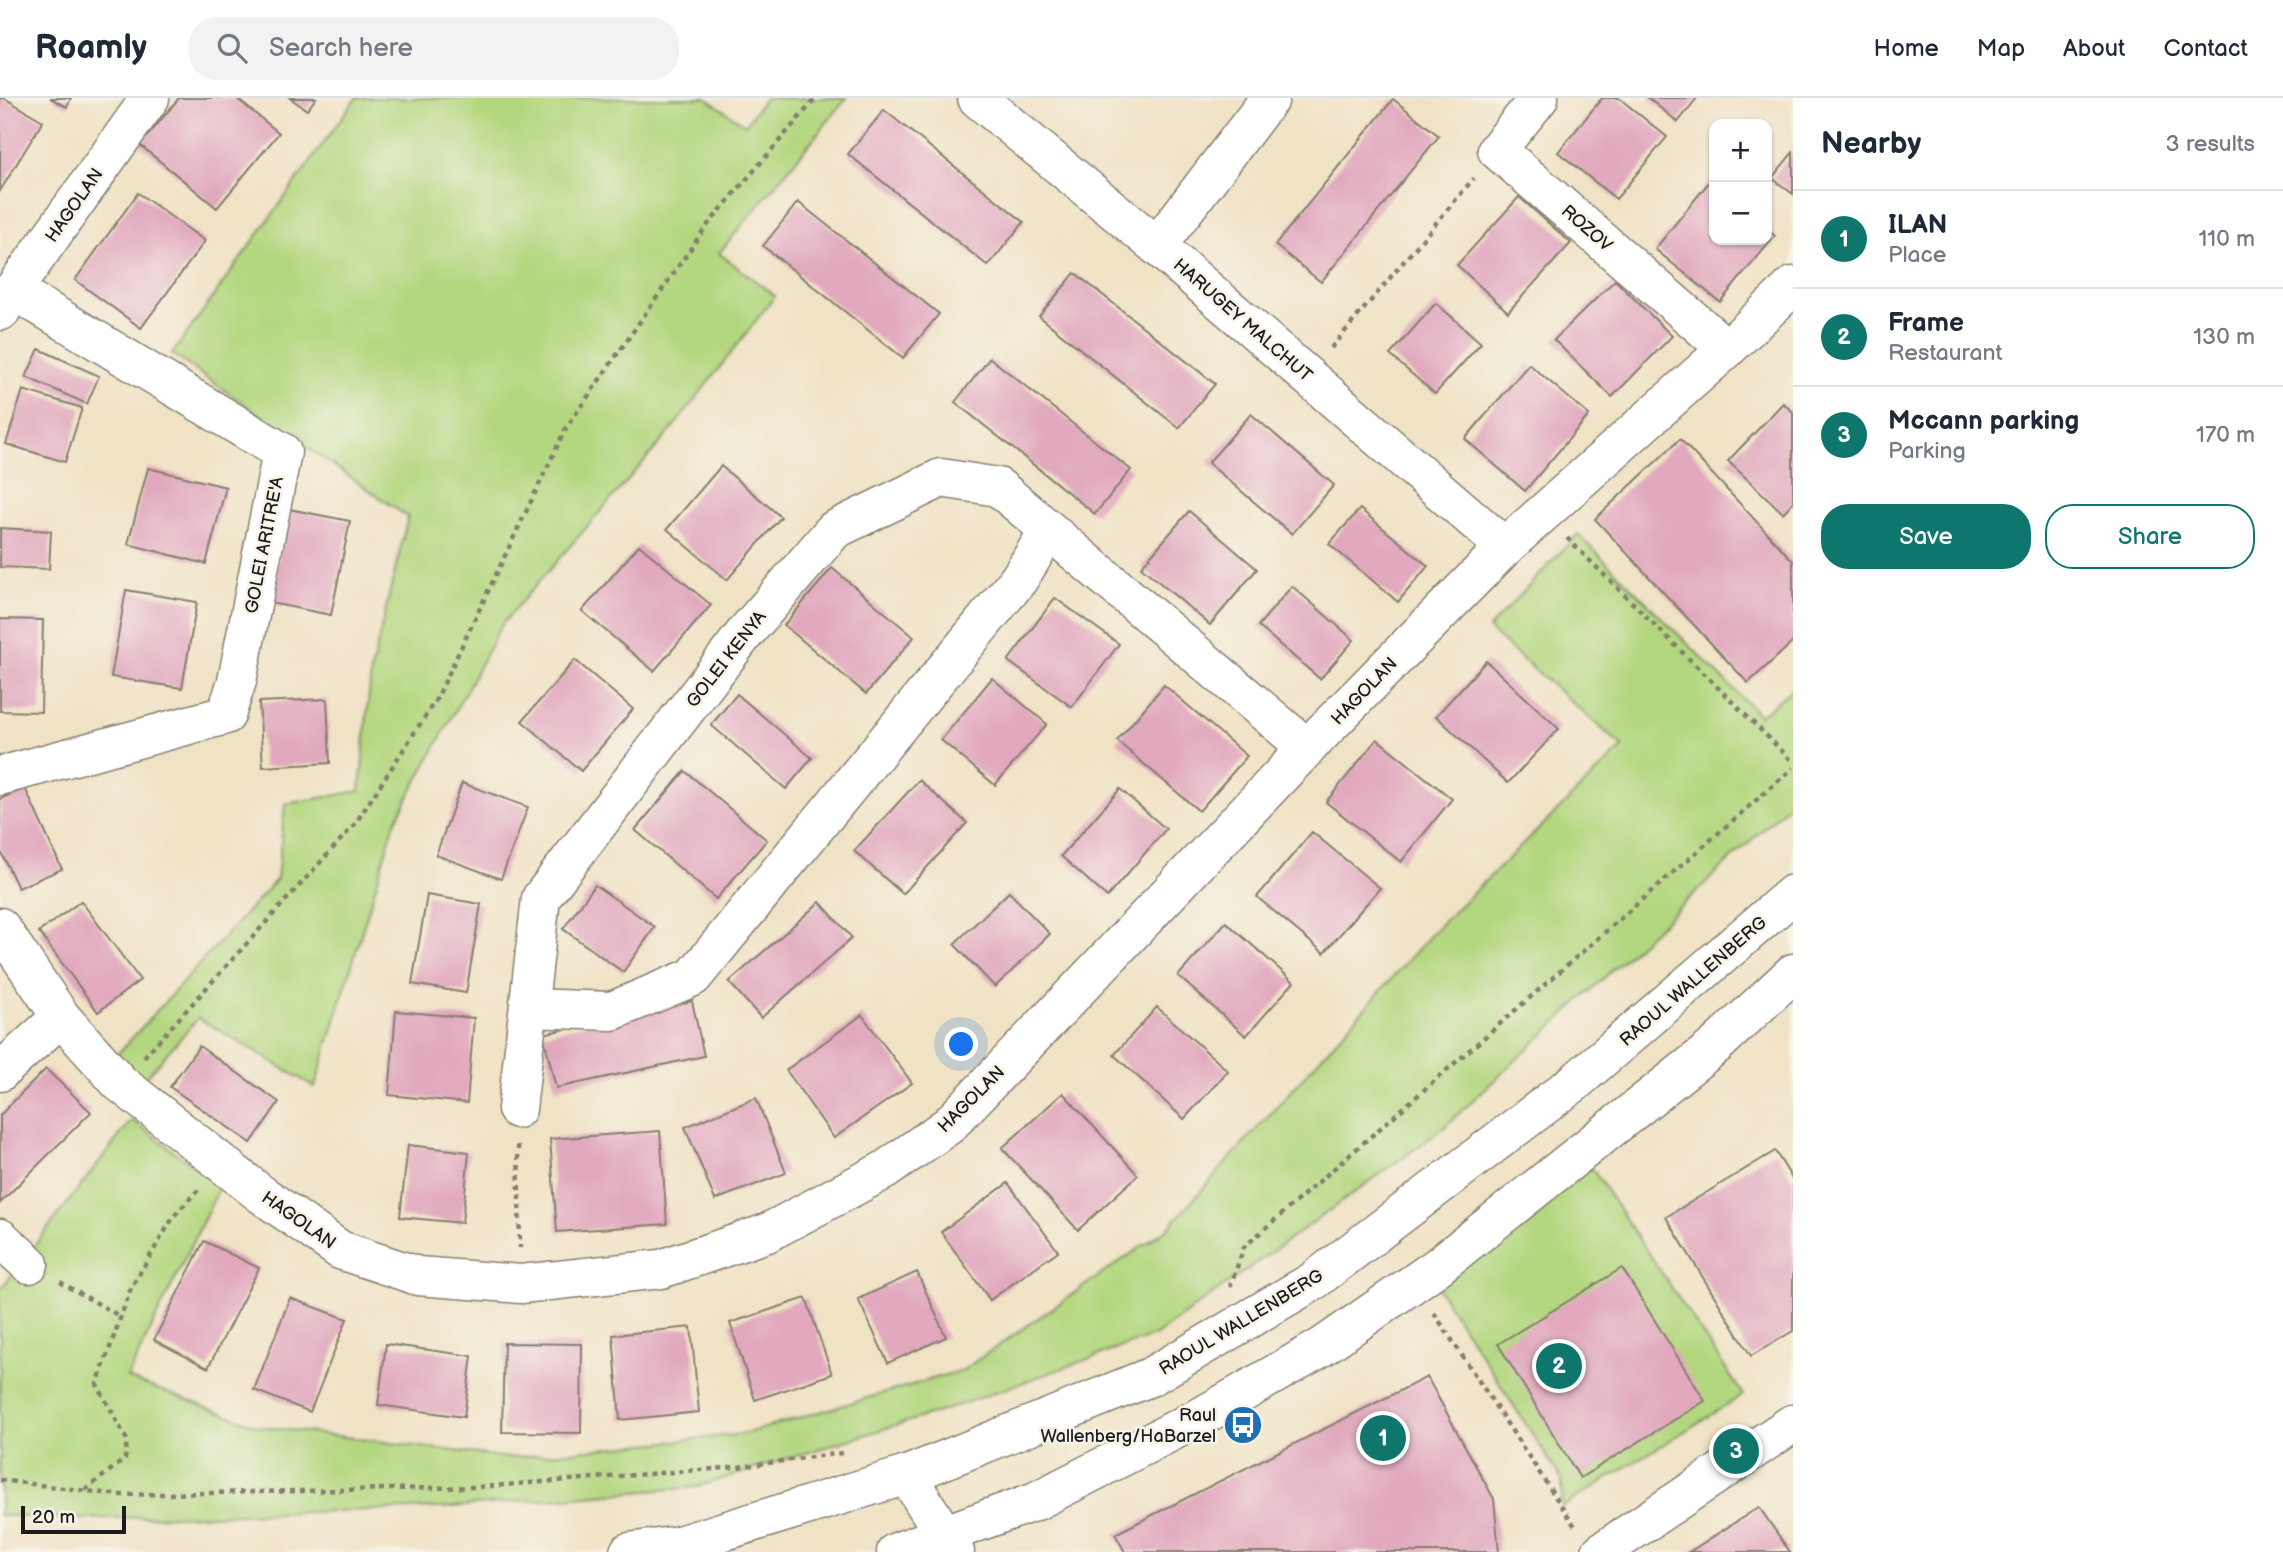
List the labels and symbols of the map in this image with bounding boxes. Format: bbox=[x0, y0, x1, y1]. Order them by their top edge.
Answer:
street label: HAGOLAN bbox=[41, 164, 108, 246]
street label: ROZOV bbox=[1557, 201, 1616, 256]
street label: HARUGEY MALCHUT bbox=[1169, 254, 1317, 387]
street label: GOLEI ARITRE'A bbox=[241, 475, 288, 615]
street label: GOLEI KENYA bbox=[682, 607, 771, 712]
street label: HAGOLAN bbox=[1327, 653, 1402, 729]
street label: RAOUL WALLENBERG bbox=[1616, 912, 1771, 1051]
your location bbox=[944, 1027, 978, 1061]
street label: HAGOLAN bbox=[934, 1062, 1009, 1137]
street label: HAGOLAN bbox=[258, 1187, 340, 1254]
street label: RAOUL WALLENBERG bbox=[1156, 1265, 1327, 1380]
pin: 2 bbox=[1536, 1340, 1582, 1392]
bus stop icon: Raul Wallenberg/HaBarzel bbox=[1222, 1404, 1264, 1446]
place label: Raul Wallenberg/HaBarzel bbox=[1040, 1405, 1216, 1447]
pin: 1 bbox=[1360, 1412, 1406, 1464]
pin: 3 bbox=[1713, 1425, 1759, 1477]
scale bar bbox=[21, 1503, 126, 1535]

